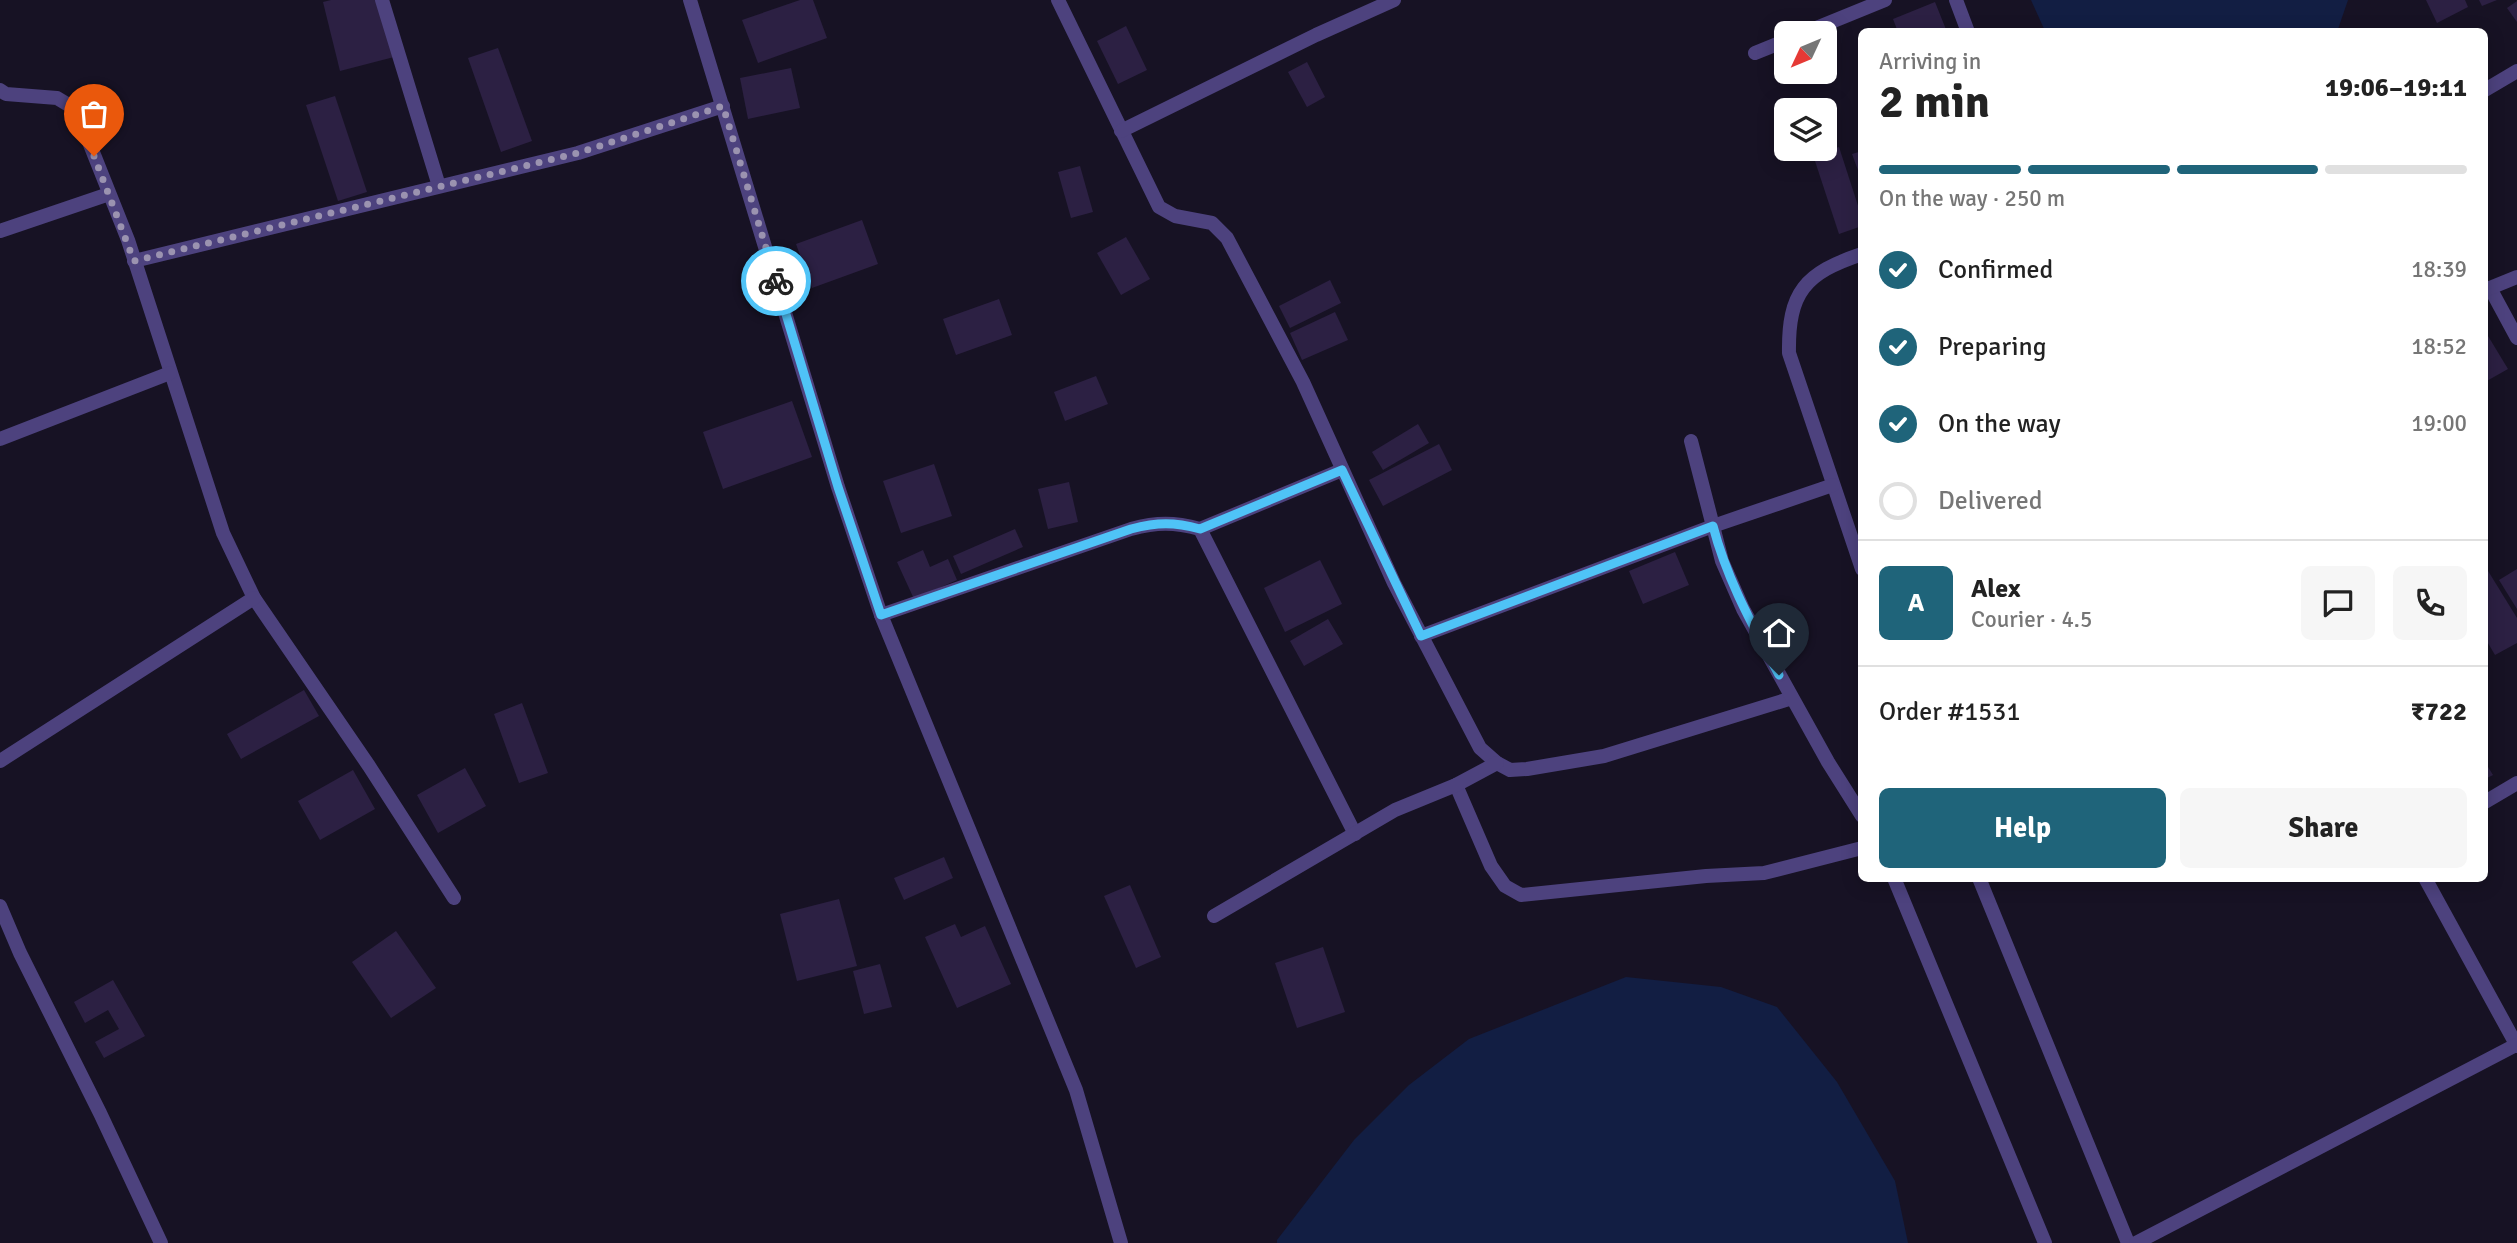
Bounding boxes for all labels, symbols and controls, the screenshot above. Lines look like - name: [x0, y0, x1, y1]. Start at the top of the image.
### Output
- north arrow: [1774, 21, 1838, 84]
- map controls: [1774, 21, 1837, 161]
- text: Arriving in: [1879, 47, 1981, 76]
- text: 19:06–19:11: [2325, 72, 2467, 104]
- text: 2 min: [1879, 74, 1990, 130]
- pin: [64, 84, 124, 156]
- icon: bag: [75, 95, 113, 133]
- button: layers: [1774, 98, 1837, 161]
- text: On the way · 250 m: [1879, 184, 2065, 213]
- courier: [741, 246, 811, 316]
- icon: check: [1879, 251, 1917, 289]
- text: Confirmed: [1938, 254, 2053, 286]
- text: 18:39: [2411, 255, 2467, 284]
- icon: bike: [757, 262, 795, 300]
- icon: check: [1879, 328, 1917, 366]
- text: Preparing: [1938, 331, 2046, 363]
- text: 18:52: [2411, 332, 2467, 361]
- icon: check: [1879, 405, 1917, 443]
- text: On the way: [1938, 408, 2061, 440]
- text: 19:00: [2411, 409, 2467, 438]
- text: Delivered: [1938, 485, 2043, 517]
- button: chat: [2301, 566, 2375, 640]
- button: phone: [2393, 566, 2467, 640]
- text: Alex: [1971, 573, 2021, 605]
- text: A: [1908, 587, 1924, 619]
- pin: [1749, 603, 1809, 675]
- text: Courier · 4.5: [1971, 605, 2092, 634]
- icon: home: [1760, 614, 1798, 652]
- text: Order #1531: [1879, 696, 2020, 728]
- text: ₹722: [2411, 696, 2467, 728]
- button: Help: [1879, 788, 2166, 868]
- button: Share: [2180, 788, 2467, 868]

